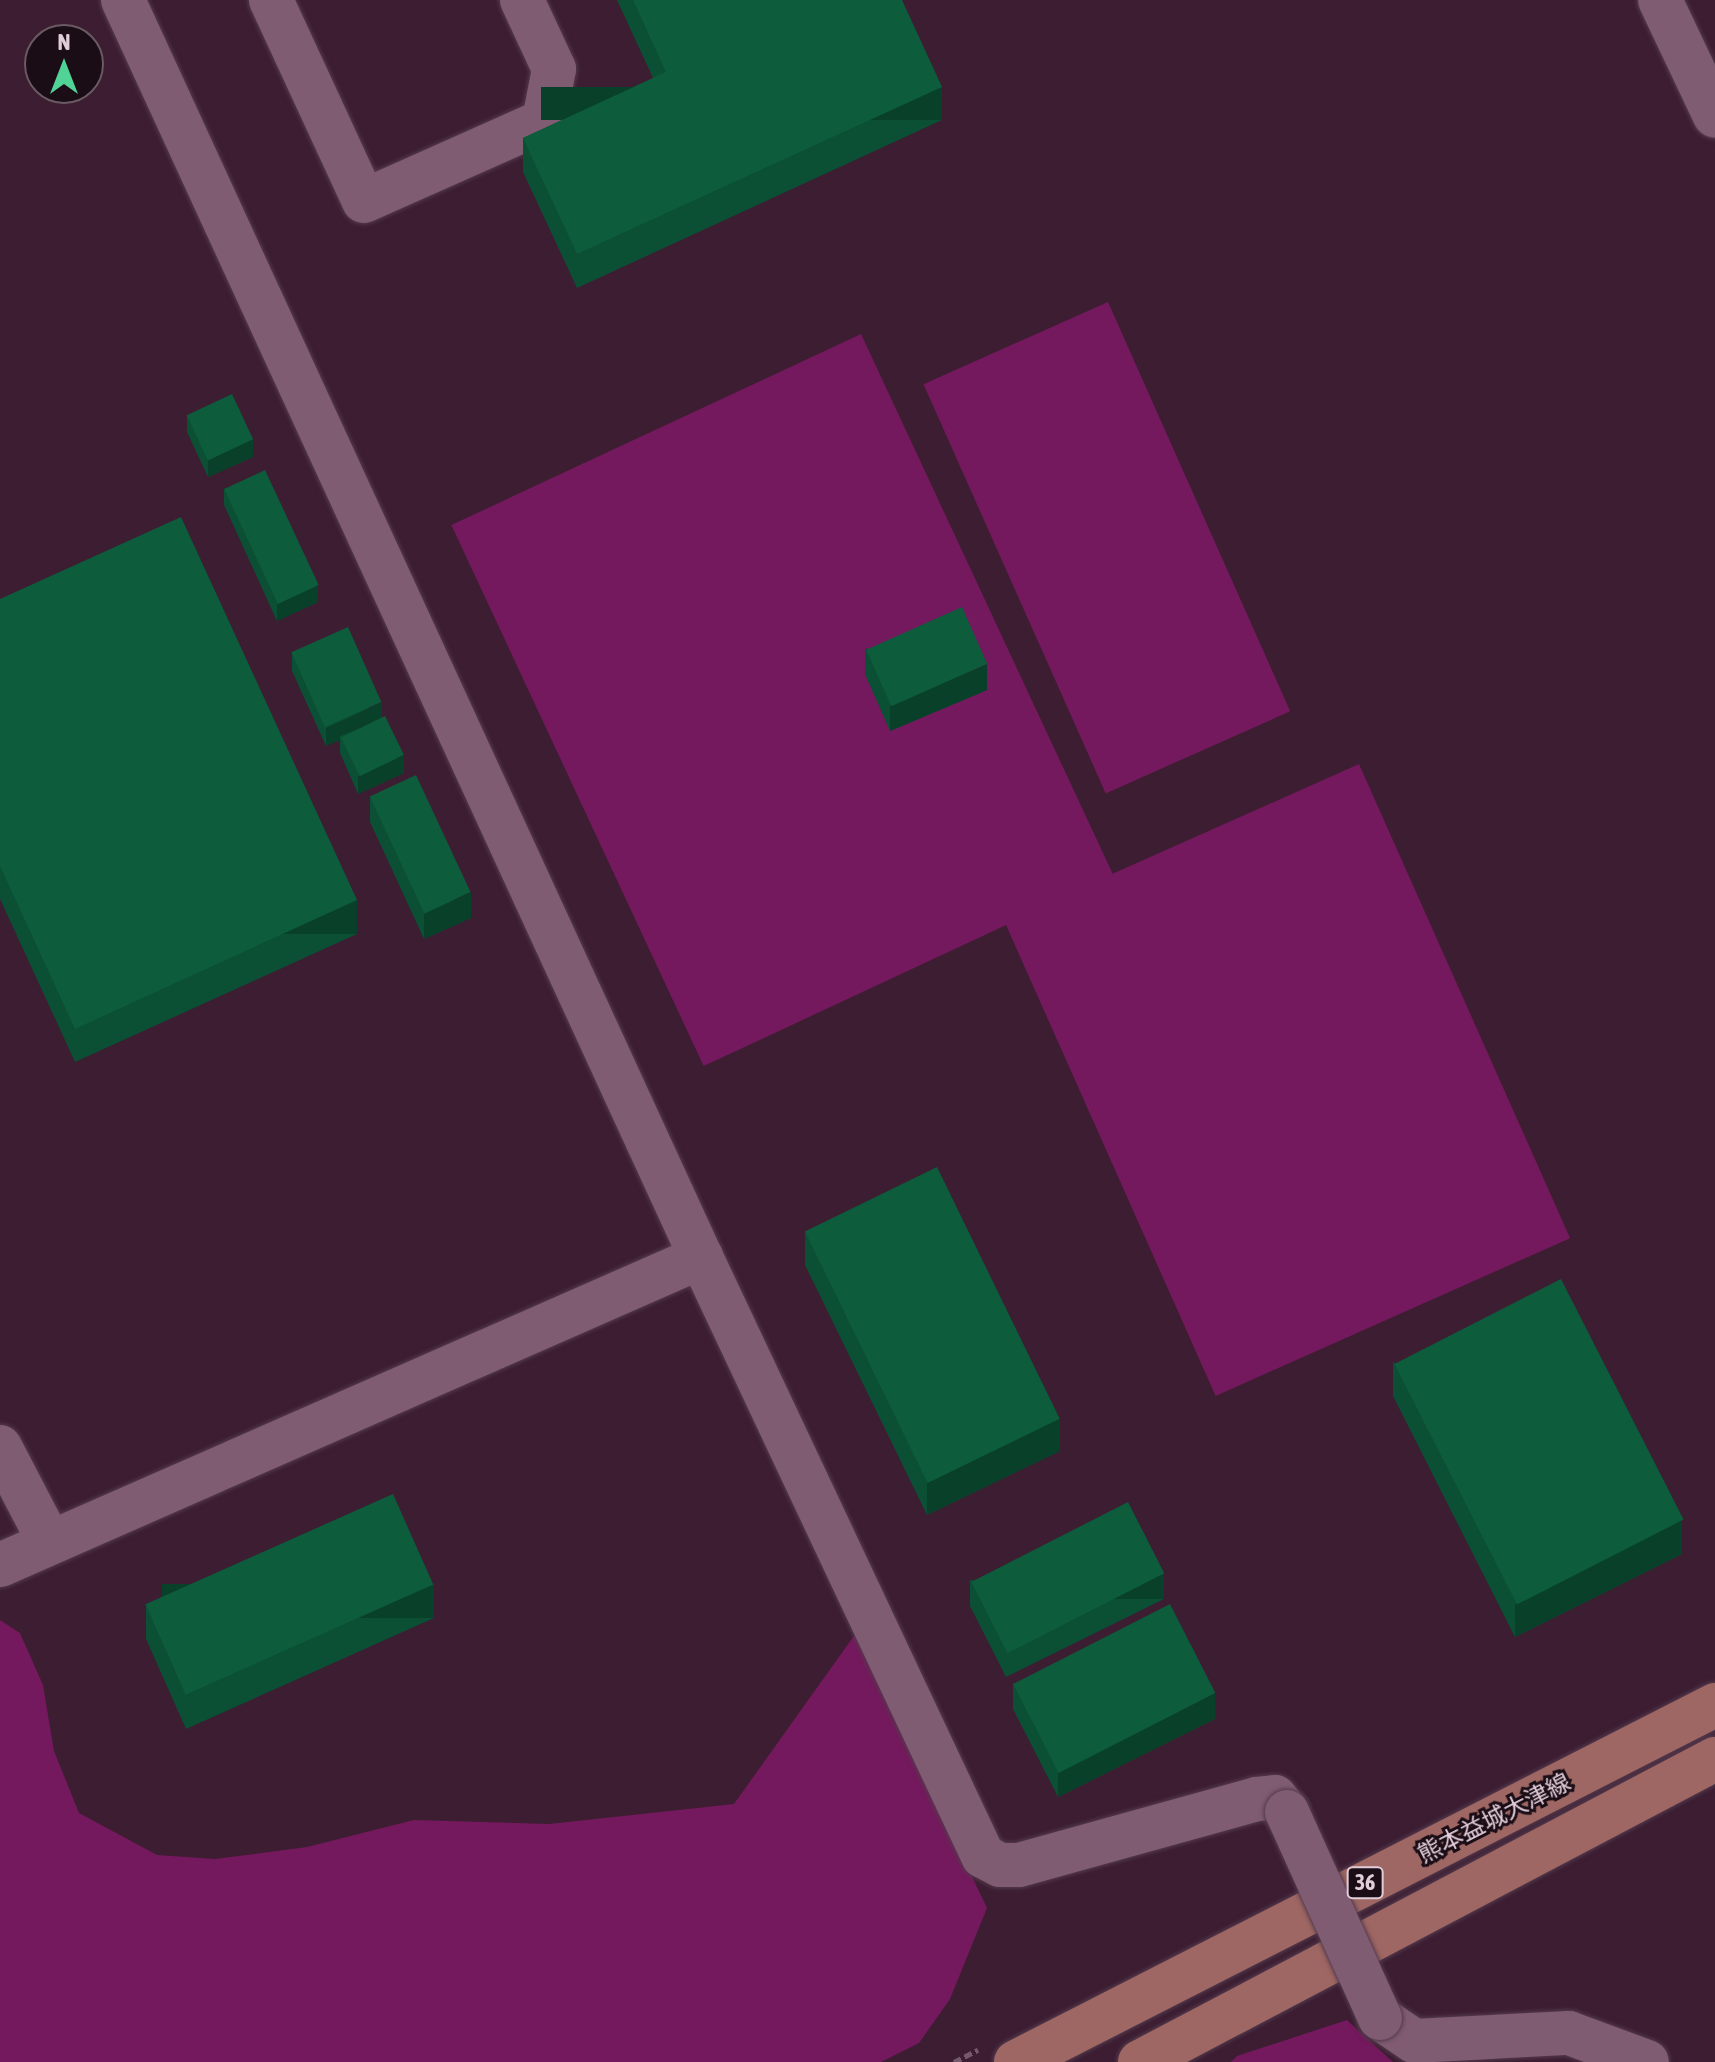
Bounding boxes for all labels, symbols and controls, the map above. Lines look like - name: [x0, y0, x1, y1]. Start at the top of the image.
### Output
- north arrow: [24, 24, 104, 104]
- text: N: [58, 29, 70, 55]
- street label: 熊本益城大津線: [1413, 1767, 1575, 1869]
- road number: 36: [1345, 1865, 1385, 1901]

